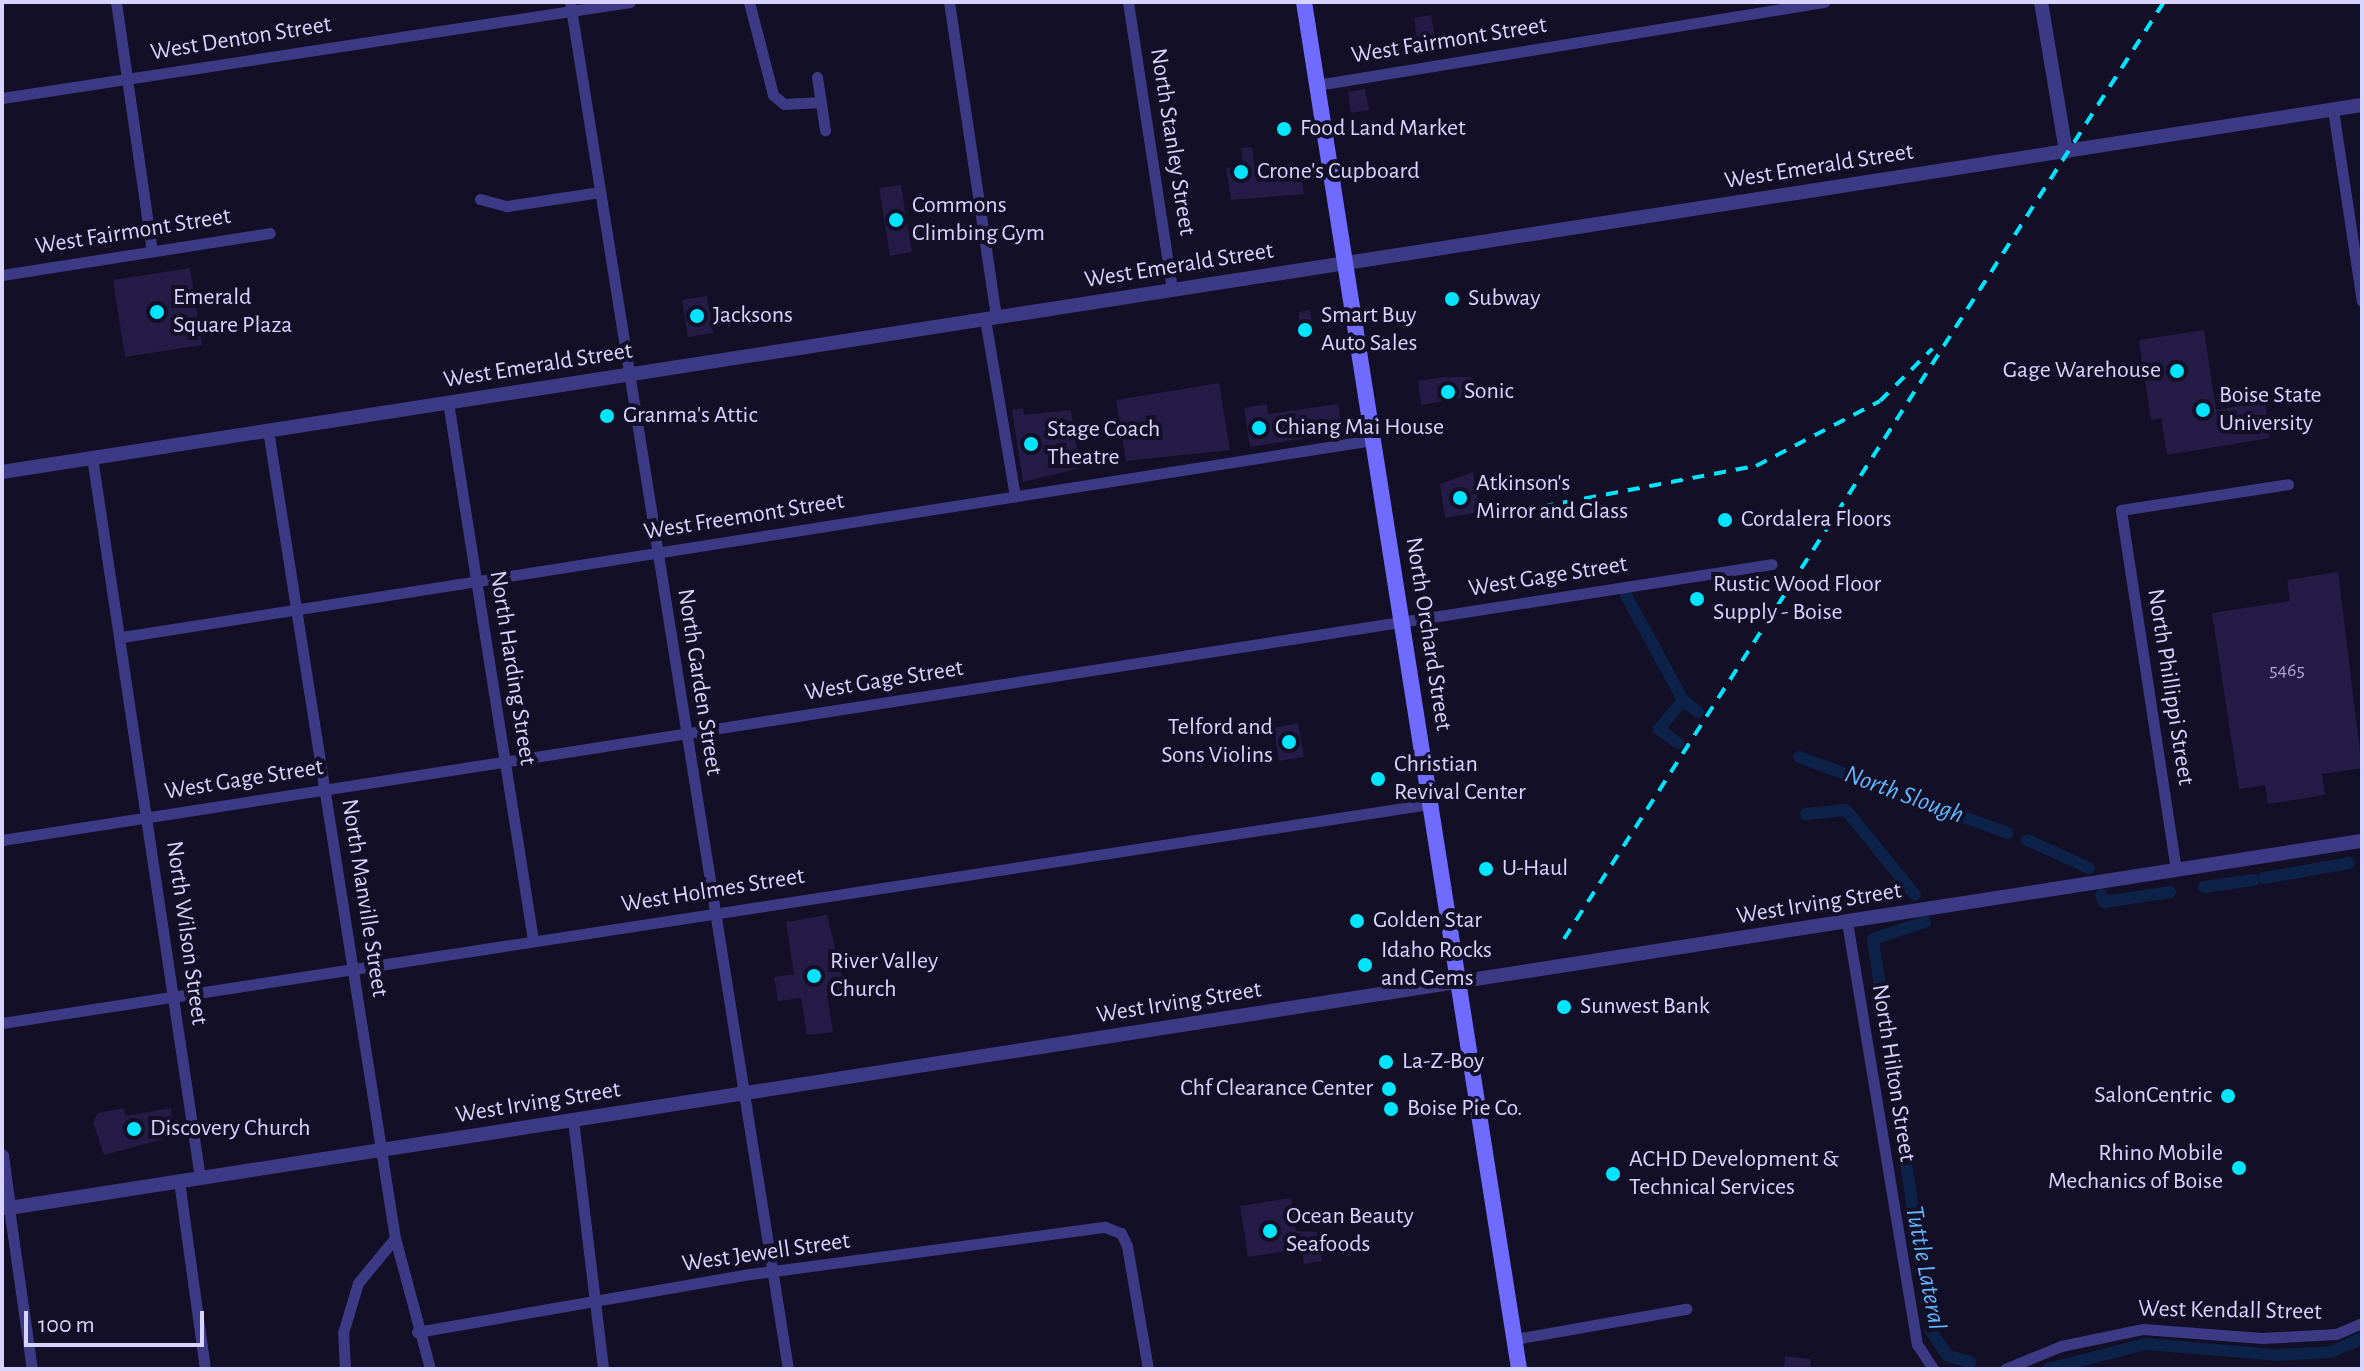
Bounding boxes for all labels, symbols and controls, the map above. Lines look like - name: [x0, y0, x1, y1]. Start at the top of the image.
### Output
- street label: West Denton Street: [149, 10, 333, 68]
- street label: West Fairmont Street: [1349, 11, 1549, 71]
- street label: North Stanley Street: [1143, 46, 1201, 238]
- place label: Food Land Market: [1300, 115, 1466, 143]
- marker: Food Land Market: [1275, 120, 1293, 138]
- street label: West Emerald Street: [1722, 138, 1916, 196]
- place label: Crone's Cupboard: [1257, 158, 1420, 186]
- marker: Crone's Cupboard: [1232, 163, 1250, 181]
- place label: Commons Climbing Gym: [912, 192, 1045, 248]
- street label: West Fairmont Street: [33, 202, 233, 262]
- marker: Commons Climbing Gym: [887, 211, 905, 229]
- street label: West Emerald Street: [1082, 237, 1276, 295]
- place label: Emerald Square Plaza: [173, 284, 292, 340]
- place label: Subway: [1468, 285, 1540, 313]
- marker: Subway: [1443, 290, 1461, 308]
- place label: Jacksons: [713, 302, 793, 330]
- place label: Smart Buy Auto Sales: [1321, 302, 1418, 358]
- marker: Emerald Square Plaza: [148, 303, 166, 321]
- marker: Jacksons: [688, 307, 706, 325]
- marker: Smart Buy Auto Sales: [1296, 321, 1314, 339]
- street label: West Emerald Street: [441, 337, 635, 395]
- place label: Gage Warehouse: [2003, 357, 2161, 385]
- marker: Gage Warehouse: [2168, 362, 2186, 380]
- place label: Sonic: [1464, 378, 1514, 406]
- place label: Boise State University: [2219, 382, 2322, 438]
- marker: Sonic: [1439, 383, 1457, 401]
- marker: Boise State University: [2194, 401, 2212, 419]
- place label: Granma's Attic: [623, 402, 758, 430]
- marker: Granma's Attic: [598, 407, 616, 425]
- place label: Chiang Mai House: [1275, 414, 1444, 442]
- place label: Stage Coach Theatre: [1047, 416, 1160, 472]
- marker: Chiang Mai House: [1250, 419, 1268, 437]
- marker: Stage Coach Theatre: [1022, 435, 1040, 453]
- place label: Atkinson's Mirror and Glass: [1476, 470, 1628, 526]
- street label: West Freemont Street: [642, 487, 846, 547]
- marker: Atkinson's Mirror and Glass: [1451, 489, 1469, 507]
- place label: Cordalera Floors: [1741, 506, 1892, 534]
- marker: Cordalera Floors: [1716, 511, 1734, 529]
- street label: North Orchard Street: [1398, 535, 1458, 733]
- street label: West Gage Street: [1467, 550, 1629, 604]
- street label: North Harding Street: [482, 569, 542, 767]
- place label: Rustic Wood Floor Supply - Boise: [1713, 571, 1881, 627]
- street label: North Garden Street: [670, 587, 728, 777]
- street label: North Phillippi Street: [2140, 587, 2200, 787]
- marker: Rustic Wood Floor Supply - Boise: [1688, 590, 1706, 608]
- street label: West Gage Street: [803, 654, 965, 708]
- house number: 5465: [2269, 658, 2305, 682]
- place label: Telford and Sons Violins: [1161, 714, 1273, 770]
- marker: Telford and Sons Violins: [1280, 733, 1298, 751]
- place label: Christian Revival Center: [1394, 751, 1526, 807]
- street label: West Gage Street: [163, 753, 325, 807]
- water label: North Slough: [1840, 759, 1968, 831]
- marker: Christian Revival Center: [1369, 770, 1387, 788]
- street label: North Manville Street: [334, 797, 394, 999]
- street label: North Wilson Street: [159, 839, 213, 1027]
- place label: U-Haul: [1502, 855, 1568, 883]
- marker: U-Haul: [1477, 860, 1495, 878]
- street label: West Holmes Street: [619, 862, 807, 920]
- street label: West Irving Street: [1734, 877, 1904, 931]
- place label: Golden Star: [1373, 907, 1482, 935]
- marker: Golden Star: [1348, 912, 1366, 930]
- place label: Idaho Rocks and Gems: [1381, 937, 1492, 993]
- place label: River Valley Church: [830, 948, 938, 1004]
- marker: Idaho Rocks and Gems: [1356, 956, 1374, 974]
- marker: River Valley Church: [805, 967, 823, 985]
- street label: West Irving Street: [1094, 976, 1264, 1030]
- street label: North Hilton Street: [1865, 982, 1921, 1164]
- place label: Sunwest Bank: [1580, 993, 1710, 1021]
- marker: Sunwest Bank: [1555, 998, 1573, 1016]
- place label: La-Z-Boy: [1402, 1048, 1484, 1076]
- marker: La-Z-Boy: [1377, 1053, 1395, 1071]
- place label: Chf Clearance Center: [1180, 1075, 1373, 1103]
- street label: West Irving Street: [453, 1076, 623, 1130]
- marker: Chf Clearance Center: [1380, 1080, 1398, 1098]
- place label: SalonCentric: [2094, 1082, 2212, 1110]
- marker: SalonCentric: [2219, 1087, 2237, 1105]
- place label: Boise Pie Co.: [1407, 1095, 1523, 1123]
- marker: Boise Pie Co.: [1382, 1100, 1400, 1118]
- place label: Discovery Church: [150, 1115, 310, 1143]
- marker: Discovery Church: [125, 1120, 143, 1138]
- place label: Rhino Mobile Mechanics of Boise: [2048, 1140, 2223, 1196]
- place label: ACHD Development & Technical Services: [1629, 1146, 1839, 1202]
- marker: Rhino Mobile Mechanics of Boise: [2230, 1159, 2248, 1177]
- marker: ACHD Development & Technical Services: [1604, 1165, 1622, 1183]
- place label: Ocean Beauty Seafoods: [1286, 1203, 1414, 1259]
- water label: Tuttle Lateral: [1898, 1203, 1952, 1333]
- marker: Ocean Beauty Seafoods: [1261, 1222, 1279, 1240]
- street label: West Jewell Street: [680, 1227, 852, 1279]
- scale bar: [28, 1295, 208, 1345]
- street label: West Kendall Street: [2138, 1295, 2322, 1327]
- text: 100 m: [38, 1313, 95, 1337]

